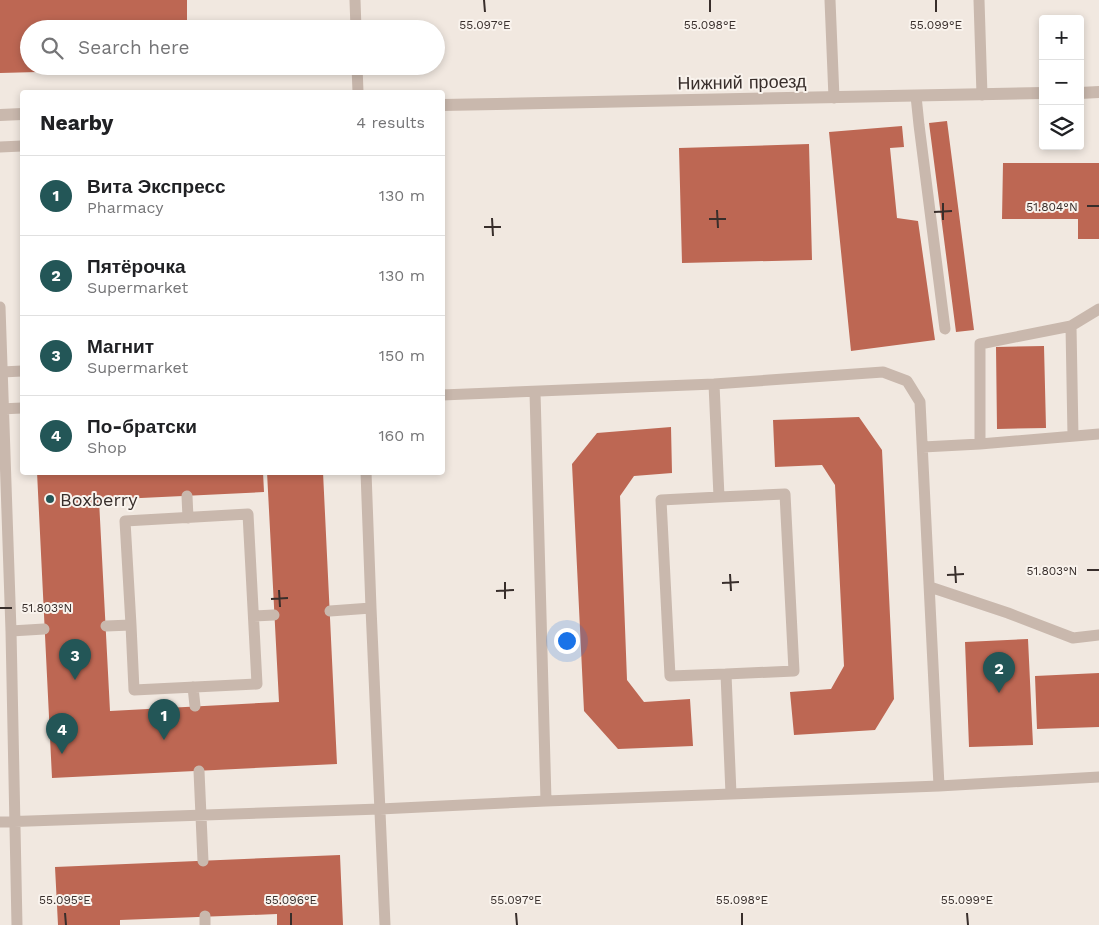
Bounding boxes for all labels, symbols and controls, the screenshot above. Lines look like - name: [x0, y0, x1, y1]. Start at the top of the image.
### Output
- map controls: [1039, 15, 1084, 150]
- button: +: [1039, 15, 1084, 60]
- text: 55.097°E: [459, 18, 511, 32]
- text: 55.098°E: [684, 18, 736, 32]
- text: 55.099°E: [910, 18, 963, 32]
- search box: [20, 20, 445, 75]
- icon: search: [38, 34, 66, 62]
- text: Search here: [78, 36, 189, 59]
- button: −: [1039, 60, 1084, 105]
- street label: Нижний проезд: [677, 70, 807, 94]
- button: layers: [1039, 105, 1084, 150]
- text: Nearby: [40, 110, 113, 135]
- text: 4 results: [356, 113, 425, 132]
- text: Вита Экспресс: [87, 175, 226, 198]
- text: 1: [53, 186, 59, 205]
- text: 130 m: [379, 186, 425, 205]
- text: Pharmacy: [87, 198, 163, 217]
- text: 51.804°N: [1026, 200, 1078, 214]
- text: Пятёрочка: [87, 255, 185, 278]
- text: 2: [51, 266, 61, 285]
- text: 130 m: [379, 266, 425, 285]
- text: Supermarket: [87, 278, 188, 297]
- text: Магнит: [87, 335, 154, 358]
- text: 3: [51, 346, 61, 365]
- text: 150 m: [379, 346, 425, 365]
- text: Supermarket: [87, 358, 188, 377]
- text: По-братски: [87, 415, 197, 438]
- text: 4: [51, 426, 61, 445]
- text: 160 m: [378, 426, 425, 445]
- text: Shop: [87, 438, 127, 457]
- place label: Boxberry: [60, 489, 138, 510]
- marker: Boxberry: [44, 493, 56, 505]
- text: 51.803°N: [1027, 564, 1077, 578]
- text: 51.803°N: [22, 601, 72, 615]
- your location: [554, 628, 580, 654]
- pin: 3: [59, 639, 91, 680]
- pin: 2: [983, 652, 1015, 693]
- pin: 1: [148, 699, 180, 740]
- pin: 4: [46, 713, 78, 754]
- text: 55.095°E: [39, 893, 91, 907]
- text: 55.096°E: [265, 893, 317, 907]
- text: 55.097°E: [490, 893, 542, 907]
- text: 55.098°E: [716, 893, 768, 907]
- text: 55.099°E: [941, 893, 994, 907]

